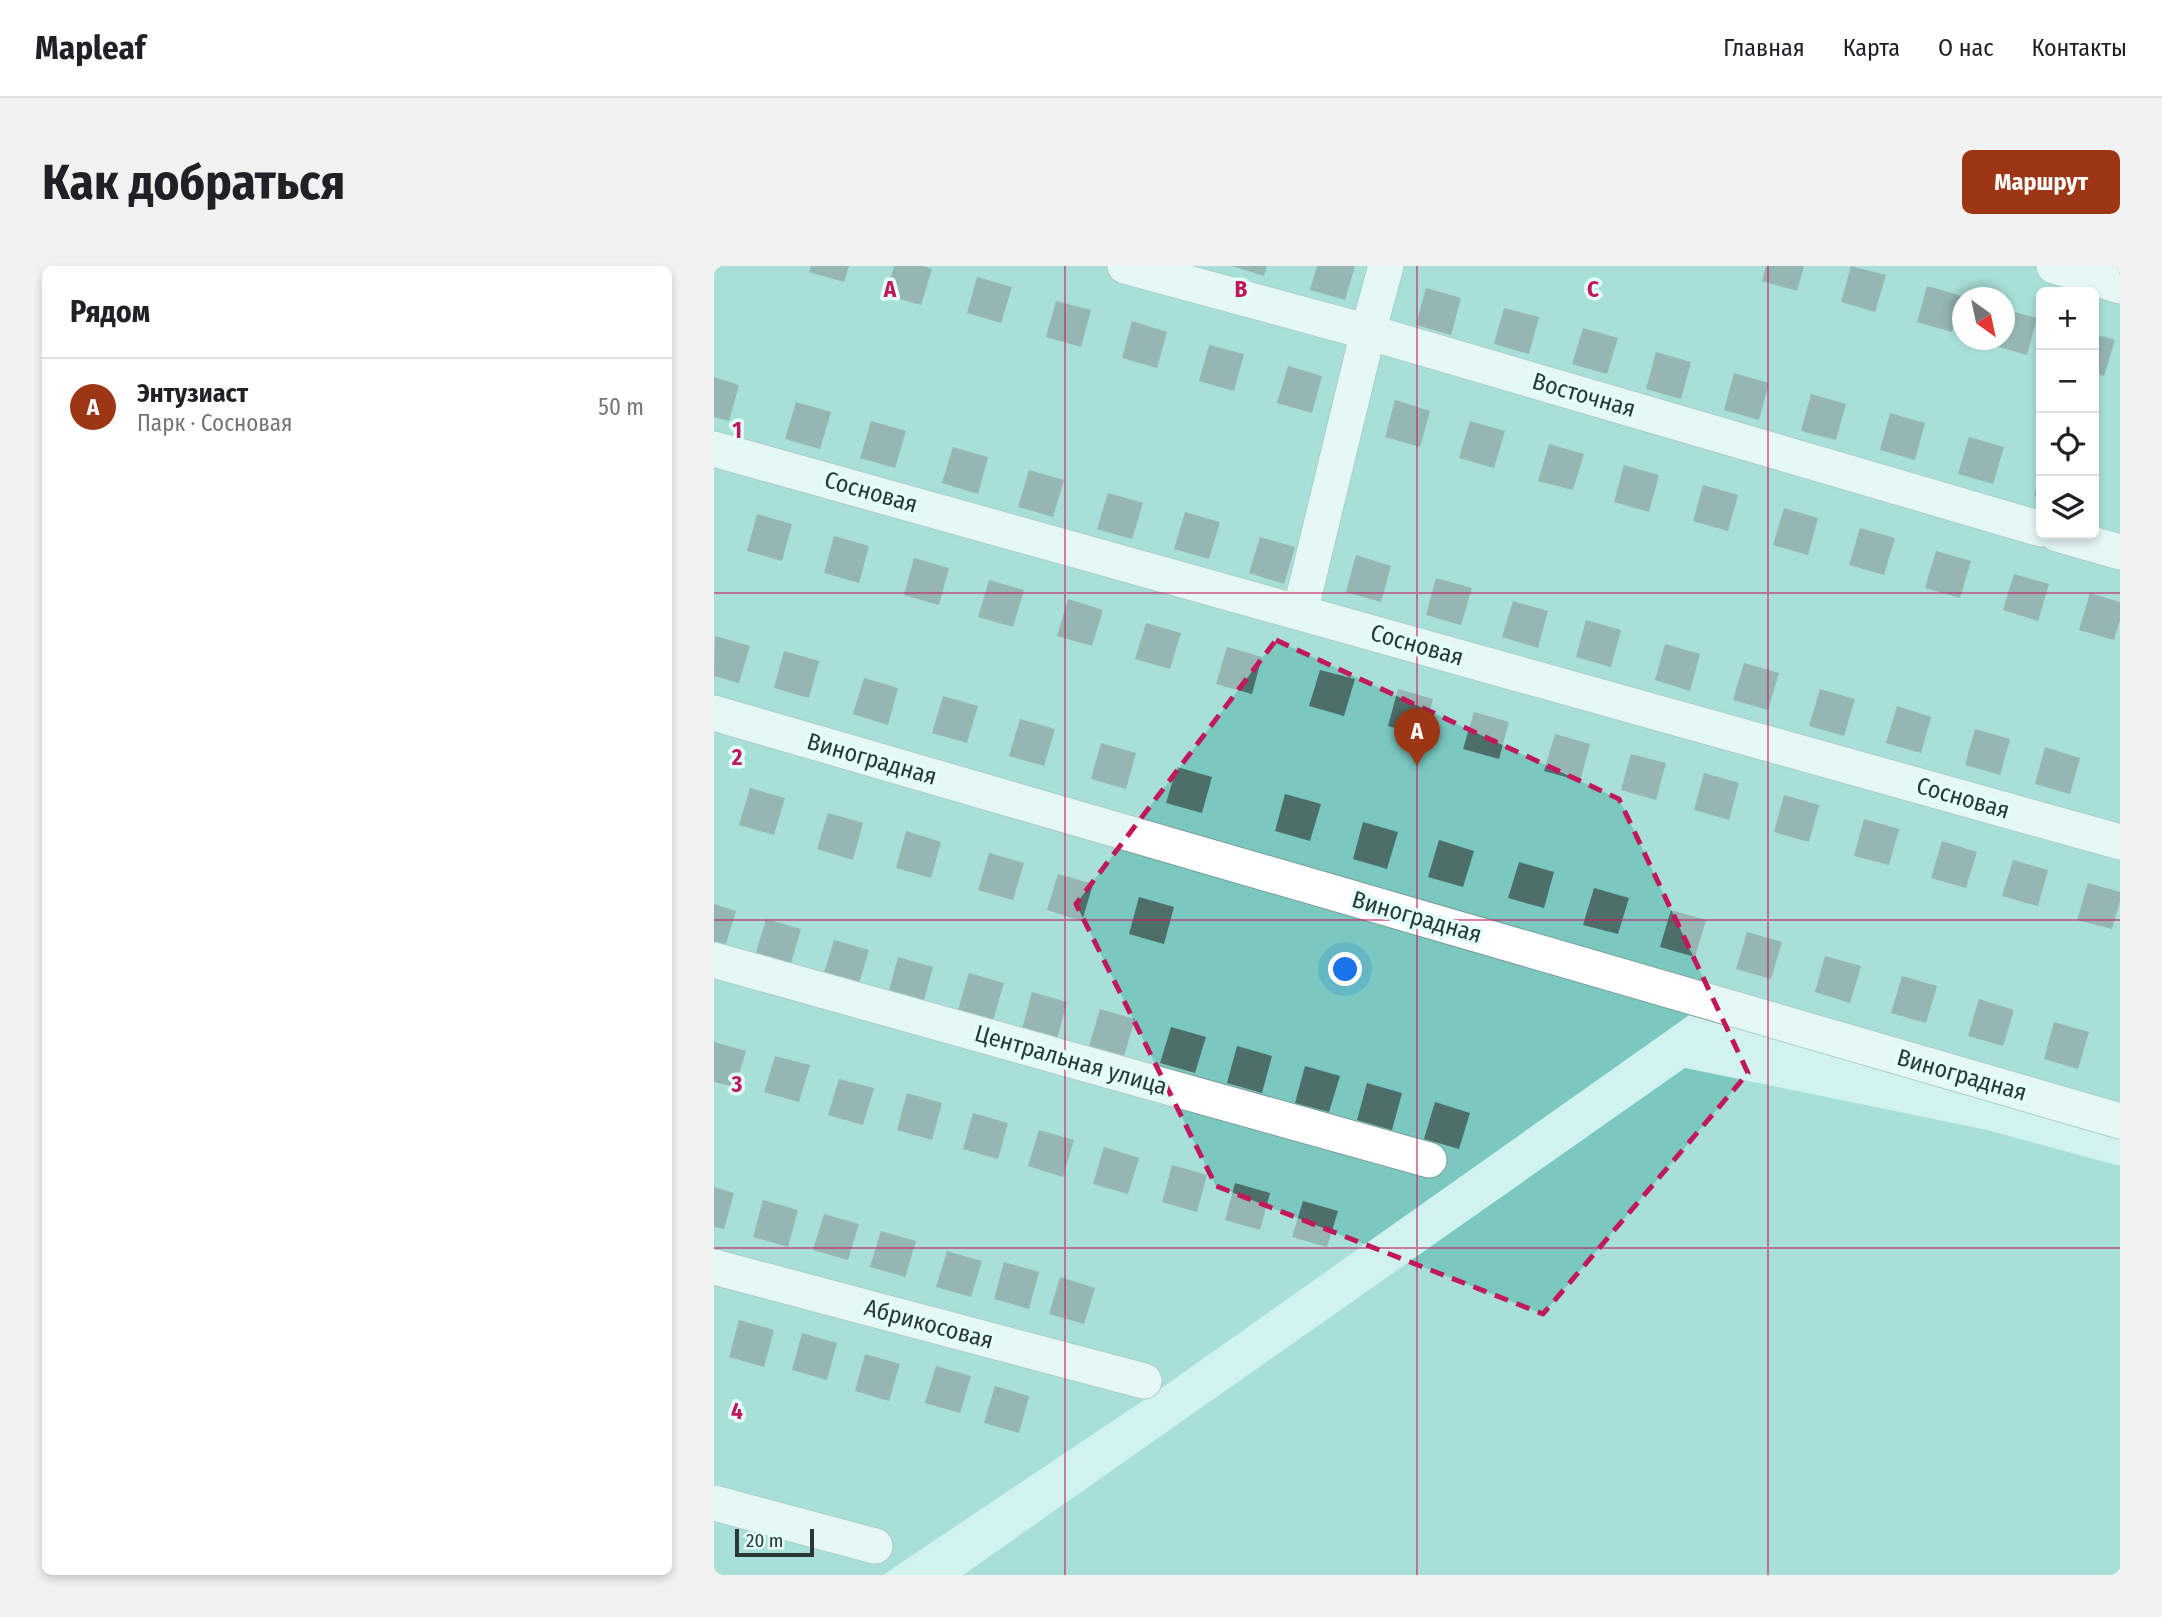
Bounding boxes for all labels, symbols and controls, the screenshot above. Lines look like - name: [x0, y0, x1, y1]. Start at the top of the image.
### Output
- text: Mapleaf: [35, 28, 146, 68]
- text: Главная: [1723, 34, 1805, 62]
- text: Карта: [1843, 34, 1900, 62]
- text: О нас: [1938, 34, 1993, 62]
- text: Контакты: [2031, 34, 2127, 62]
- button: Маршрут: [1962, 150, 2120, 214]
- text: Как добраться: [42, 153, 345, 212]
- text: A: [883, 275, 897, 303]
- text: B: [1235, 275, 1248, 303]
- text: C: [1587, 275, 1599, 303]
- north arrow: [1952, 287, 2015, 350]
- map controls: [2036, 287, 2099, 539]
- button: +: [2036, 287, 2099, 350]
- text: Рядом: [70, 294, 150, 330]
- button: −: [2036, 350, 2099, 413]
- street label: Восточная: [1529, 367, 1639, 423]
- text: Энтузиаст: [137, 378, 248, 409]
- text: A: [87, 393, 99, 421]
- text: 50 m: [598, 393, 644, 421]
- text: Парк · Сосновая: [137, 409, 292, 437]
- button: locate: [2036, 413, 2099, 476]
- text: 1: [732, 416, 742, 444]
- street label: Сосновая: [821, 465, 921, 519]
- button: layers: [2036, 476, 2099, 539]
- street label: Сосновая: [1367, 618, 1467, 672]
- pin: A: [1394, 708, 1440, 766]
- street label: Виноградная: [804, 727, 940, 791]
- text: 2: [731, 743, 743, 771]
- street label: Сосновая: [1913, 771, 2013, 825]
- street label: Виноградная: [1349, 885, 1485, 949]
- your location: [1328, 952, 1362, 986]
- street label: Центральная улица: [972, 1019, 1170, 1101]
- street label: Виноградная: [1894, 1043, 2030, 1107]
- text: 3: [731, 1070, 743, 1098]
- street label: Абрикосовая: [861, 1293, 997, 1355]
- text: 4: [731, 1397, 743, 1425]
- scale bar: [735, 1526, 814, 1558]
- text: 20 m: [746, 1529, 783, 1552]

